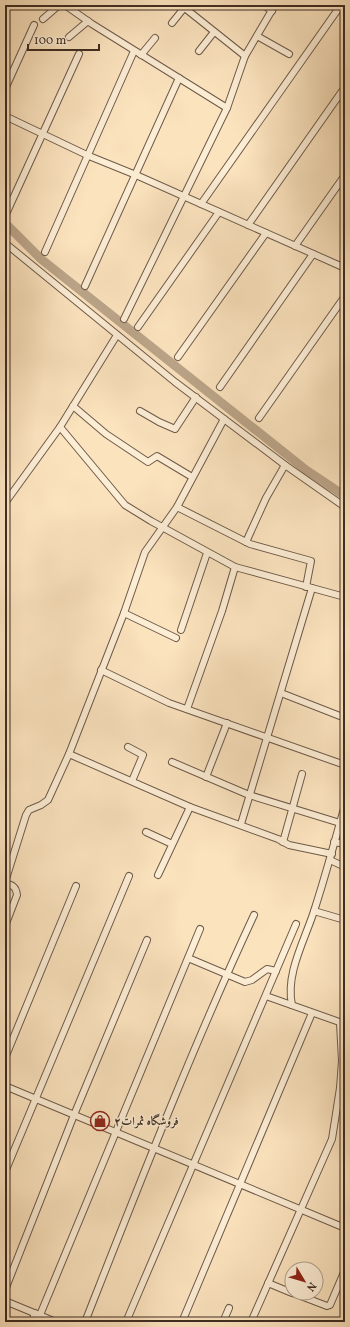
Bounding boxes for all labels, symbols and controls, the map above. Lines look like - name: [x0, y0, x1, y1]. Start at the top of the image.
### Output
- scale bar: [28, 26, 99, 52]
- text: 100 m: [34, 33, 67, 49]
- shop icon: فروشگاه ثمرات٢: [89, 1110, 111, 1132]
- place label: فروشگاه ثمرات٢: [114, 1113, 179, 1130]
- north arrow: [284, 1261, 324, 1301]
- text: N: [302, 1278, 319, 1294]

